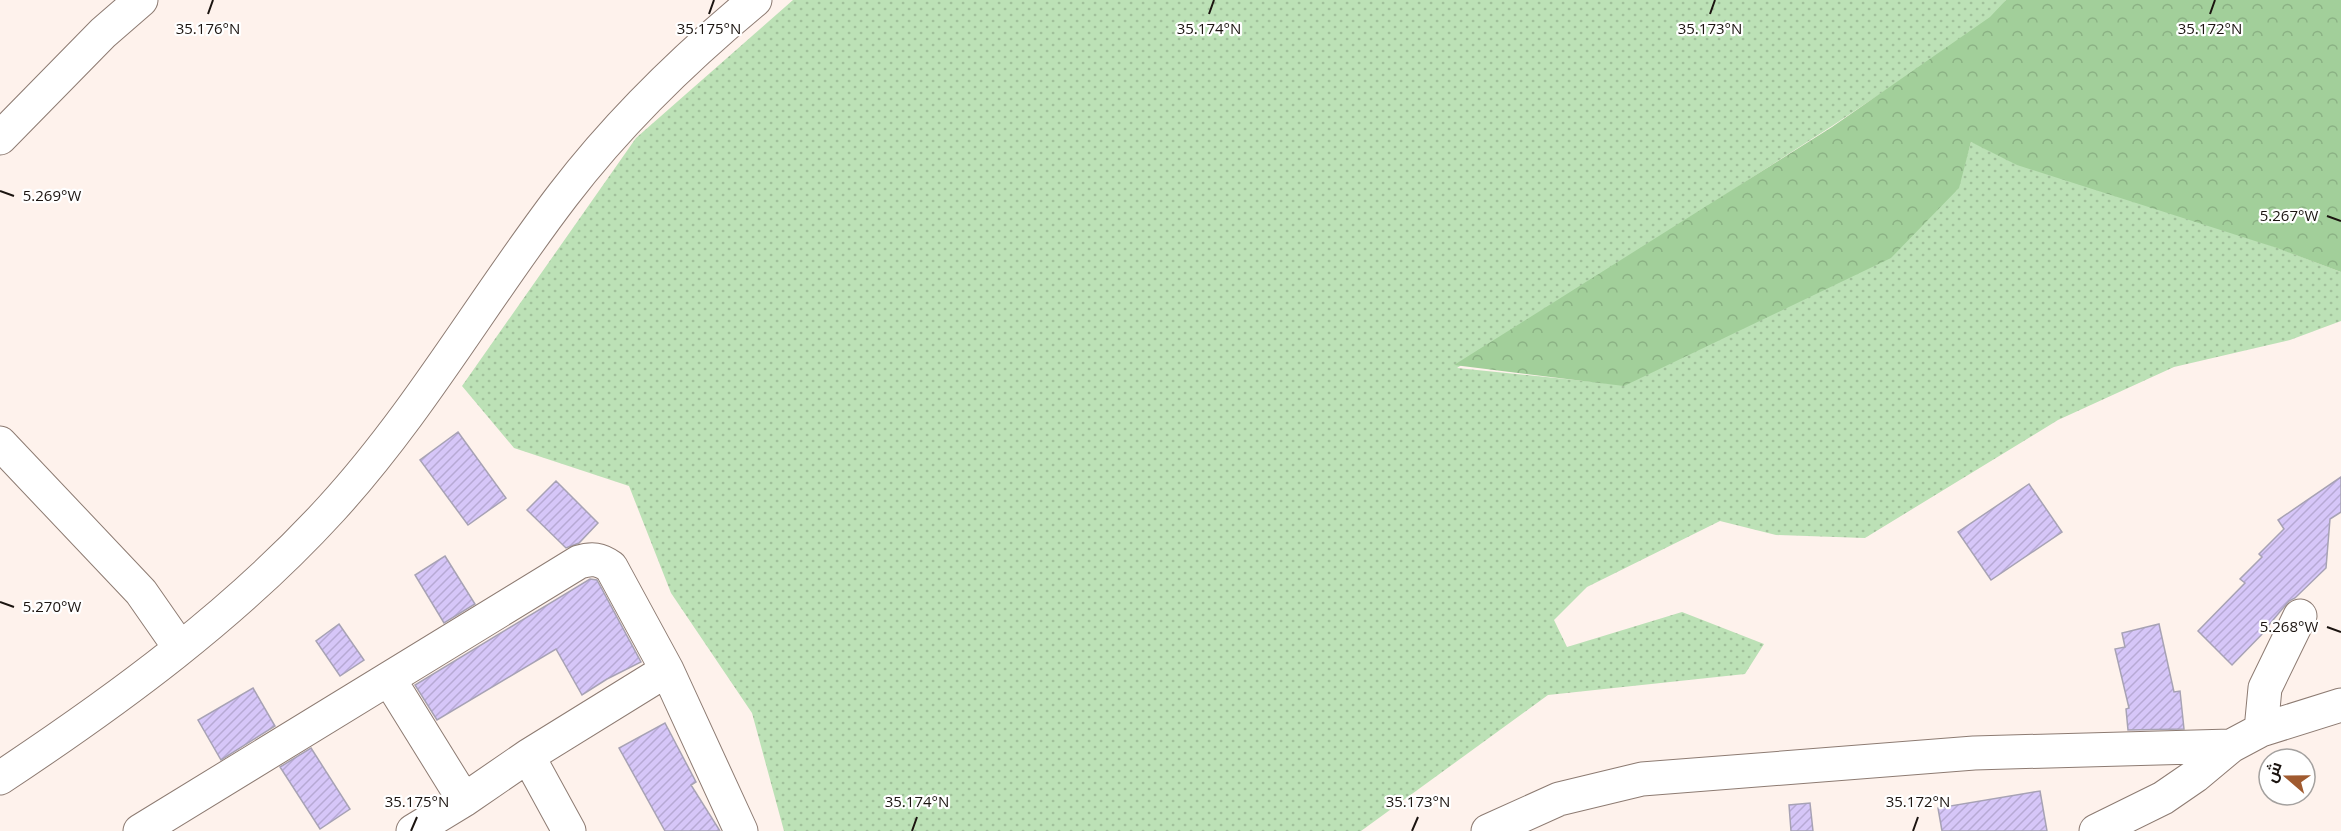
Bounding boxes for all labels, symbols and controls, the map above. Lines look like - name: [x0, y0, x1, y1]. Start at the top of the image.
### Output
- text: 35.176°N: [176, 18, 240, 38]
- text: 35.175°N: [677, 18, 741, 38]
- text: 35.174°N: [1177, 18, 1241, 38]
- text: 35.173°N: [1678, 18, 1742, 38]
- text: 35.172°N: [2178, 18, 2242, 38]
- text: 5.269°W: [23, 185, 81, 205]
- text: 5.267°W: [2260, 205, 2318, 225]
- text: 5.270°W: [23, 596, 81, 616]
- text: 5.268°W: [2260, 616, 2318, 636]
- north arrow: [2257, 747, 2317, 807]
- text: ش: [2259, 758, 2287, 785]
- text: 35.175°N: [385, 791, 449, 811]
- text: 35.174°N: [885, 791, 949, 811]
- text: 35.173°N: [1386, 791, 1450, 811]
- text: 35.172°N: [1886, 791, 1950, 811]

